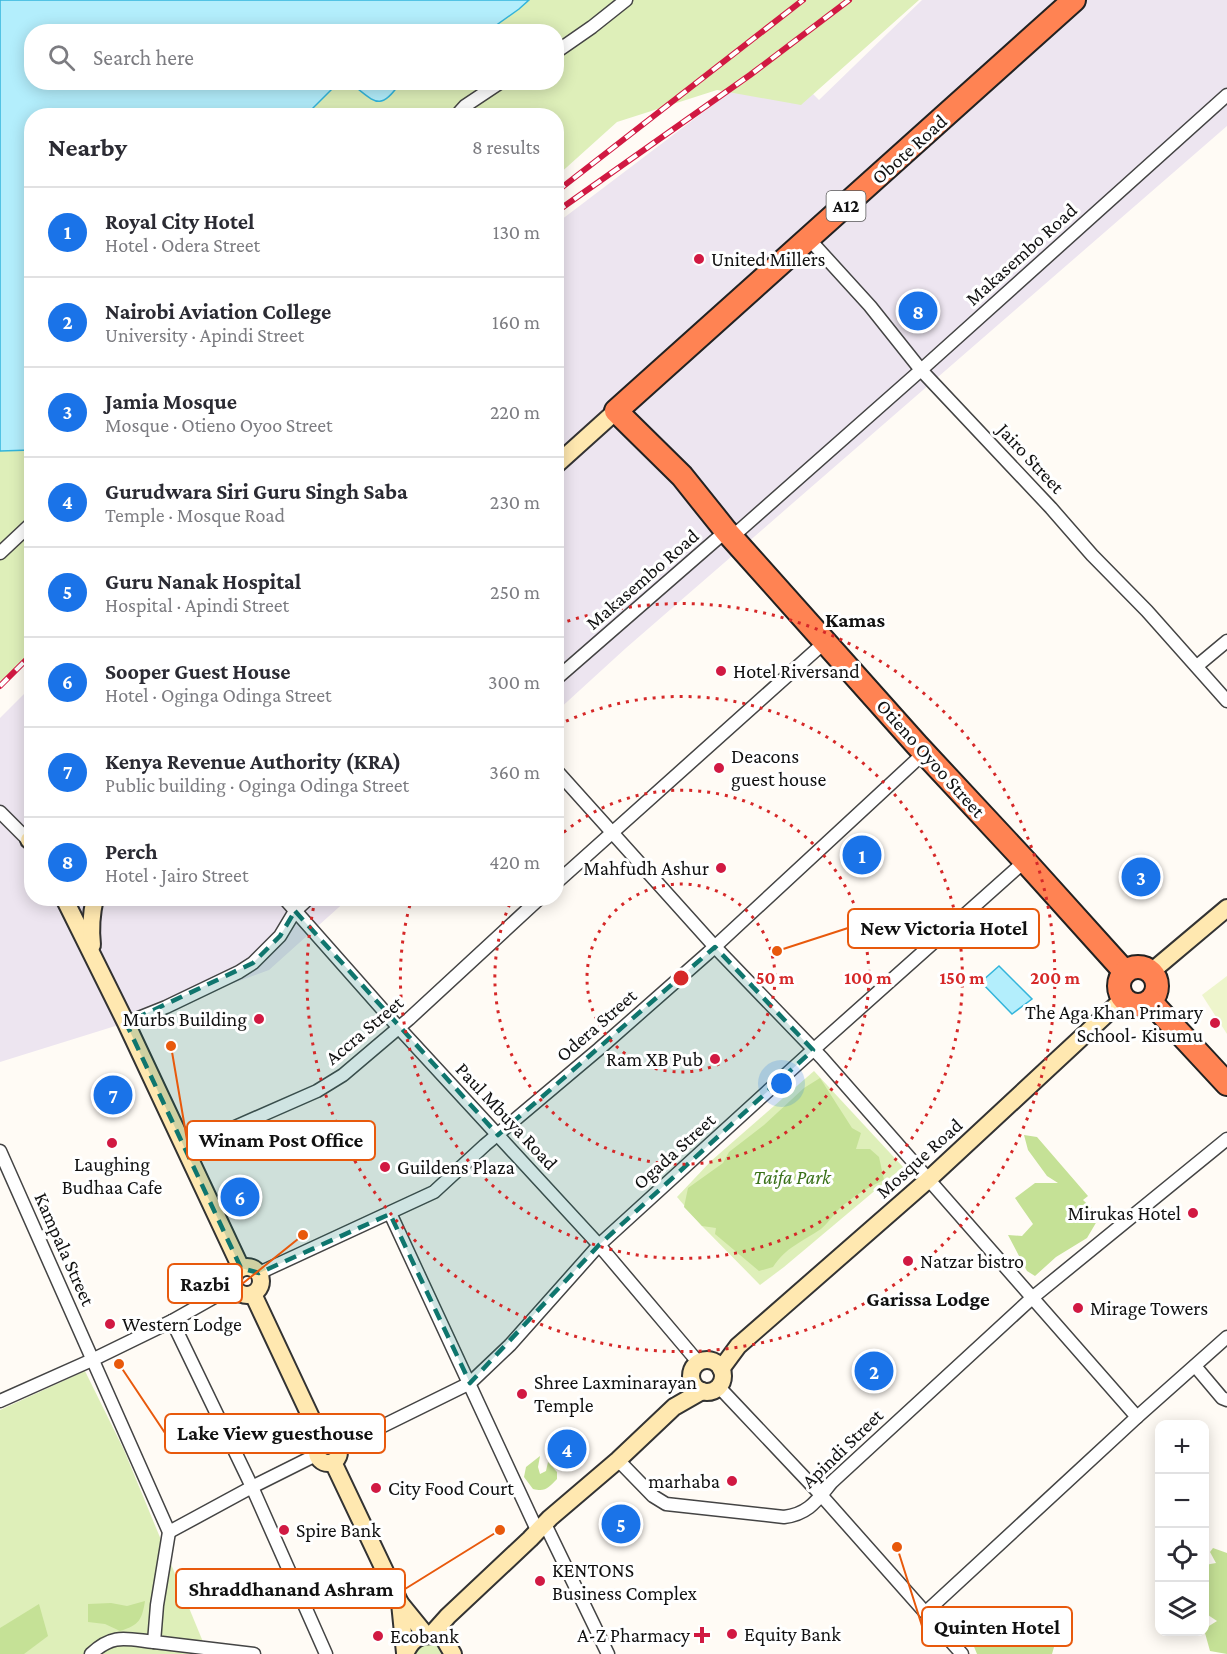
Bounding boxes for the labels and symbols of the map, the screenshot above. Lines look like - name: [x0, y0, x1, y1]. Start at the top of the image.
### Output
- street label: Obote Road: [867, 109, 951, 188]
- road number: A12: [826, 191, 866, 221]
- street label: Makasembo Road: [961, 198, 1081, 310]
- place label: United Millers: [711, 248, 826, 270]
- marker: United Millers: [692, 252, 706, 266]
- pin: 8: [898, 288, 938, 334]
- street label: Jairo Street: [991, 417, 1069, 498]
- street label: Makasembo Road: [581, 524, 703, 634]
- district label: Kamas: [825, 608, 885, 632]
- place label: Hotel Riversand: [733, 660, 860, 682]
- marker: Hotel Riversand: [714, 664, 728, 678]
- street label: Otieno Oyoo Street: [871, 694, 990, 823]
- place label: Deacons guest house: [731, 745, 826, 791]
- marker: Deacons guest house: [712, 761, 726, 775]
- pin: 1: [842, 832, 882, 878]
- pin: 3: [1122, 854, 1160, 900]
- place label: Mahfudh Ashur: [583, 857, 709, 879]
- marker: Mahfudh Ashur: [714, 861, 728, 875]
- callout: New Victoria Hotel: [848, 909, 1039, 948]
- text: New Victoria Hotel: [860, 916, 1028, 940]
- centre of rings: [671, 968, 691, 988]
- text: 50 m: [756, 968, 795, 988]
- text: 100 m: [844, 968, 892, 988]
- text: 150 m: [939, 968, 985, 988]
- text: 200 m: [1030, 968, 1081, 988]
- street label: Odera Street: [551, 984, 641, 1066]
- street label: Accra Street: [321, 991, 408, 1069]
- place label: The Aga Khan Primary School- Kisumu: [1025, 1001, 1204, 1046]
- place label: Murbs Building: [123, 1008, 247, 1031]
- marker: Murbs Building: [252, 1012, 266, 1026]
- marker: The Aga Khan Primary School- Kisumu: [1208, 1016, 1222, 1030]
- place label: Ram XB Pub: [606, 1048, 703, 1070]
- marker: Ram XB Pub: [708, 1052, 722, 1066]
- street label: Paul Mbuya Road: [451, 1058, 563, 1175]
- your location: [767, 1069, 796, 1098]
- pin: 7: [94, 1072, 132, 1118]
- street label: Ogada Street: [629, 1108, 720, 1194]
- street label: Mosque Road: [871, 1113, 968, 1203]
- callout: Winam Post Office: [187, 1121, 375, 1160]
- text: Winam Post Office: [198, 1128, 364, 1152]
- marker: Laughing Budhaa Cafe: [105, 1136, 119, 1150]
- place label: Laughing Budhaa Cafe: [62, 1153, 163, 1198]
- place label: Guildens Plaza: [397, 1156, 515, 1178]
- marker: Guildens Plaza: [378, 1160, 392, 1174]
- park label: Taifa Park: [753, 1166, 832, 1189]
- pin: 6: [220, 1174, 260, 1220]
- street label: Kampala Street: [29, 1189, 100, 1310]
- place label: Mirukas Hotel: [1068, 1202, 1181, 1224]
- marker: Mirukas Hotel: [1186, 1206, 1200, 1220]
- place label: Natzar bistro: [920, 1250, 1024, 1272]
- marker: Natzar bistro: [901, 1254, 915, 1268]
- callout: Razbi: [168, 1264, 242, 1303]
- text: Razbi: [180, 1272, 230, 1296]
- district label: Garissa Lodge: [866, 1287, 990, 1311]
- place label: Mirage Towers: [1090, 1297, 1208, 1320]
- marker: Mirage Towers: [1071, 1301, 1085, 1315]
- place label: Western Lodge: [122, 1313, 242, 1336]
- marker: Western Lodge: [103, 1317, 117, 1331]
- pin: 2: [854, 1348, 894, 1394]
- place label: Shree Laxminarayan Temple: [534, 1371, 697, 1417]
- marker: Shree Laxminarayan Temple: [515, 1387, 529, 1401]
- street label: Apindi Street: [797, 1404, 888, 1493]
- callout: Lake View guesthouse: [165, 1414, 385, 1453]
- text: Lake View guesthouse: [177, 1421, 374, 1445]
- pin: 4: [548, 1426, 586, 1472]
- place label: marhaba: [648, 1470, 720, 1492]
- marker: marhaba: [725, 1474, 739, 1488]
- place label: City Food Court: [388, 1477, 514, 1500]
- marker: City Food Court: [369, 1481, 383, 1495]
- pin: 5: [602, 1502, 640, 1546]
- place label: Spire Bank: [296, 1519, 381, 1542]
- marker: Spire Bank: [277, 1523, 291, 1537]
- place label: KENTONS Business Complex: [552, 1559, 698, 1605]
- callout: Shraddhanand Ashram: [176, 1569, 405, 1608]
- marker: KENTONS Business Complex: [533, 1574, 547, 1588]
- text: Shraddhanand Ashram: [188, 1577, 394, 1601]
- callout: Quinten Hotel: [922, 1607, 1072, 1646]
- text: Quinten Hotel: [934, 1615, 1060, 1639]
- place label: Equity Bank: [744, 1623, 841, 1646]
- place label: A-Z Pharmacy: [577, 1624, 691, 1647]
- place label: Ecobank: [390, 1625, 459, 1647]
- marker: Equity Bank: [725, 1627, 739, 1641]
- marker: A-Z Pharmacy: [695, 1628, 709, 1642]
- marker: Ecobank: [371, 1629, 385, 1643]

